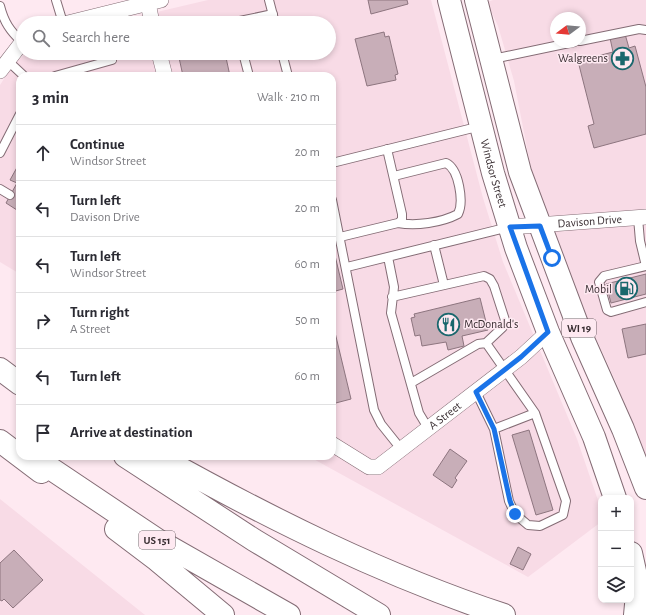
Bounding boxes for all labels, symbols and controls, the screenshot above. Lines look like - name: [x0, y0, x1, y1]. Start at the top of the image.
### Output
- north arrow: [550, 12, 586, 48]
- search box: [16, 16, 336, 60]
- icon: search: [30, 27, 52, 49]
- text: Search here: [62, 30, 130, 45]
- pharmacy icon: Walgreens: [610, 45, 636, 71]
- place label: Walgreens: [558, 52, 608, 64]
- text: 3 min: [32, 89, 69, 106]
- text: Walk · 210 m: [257, 91, 320, 104]
- text: Continue: [70, 137, 125, 152]
- street label: Windsor Street: [479, 138, 509, 209]
- icon: ahead: [32, 142, 54, 164]
- text: 20 m: [295, 146, 320, 159]
- text: Windsor Street: [70, 155, 146, 168]
- text: Turn left: [70, 193, 121, 208]
- icon: left: [32, 198, 54, 220]
- text: 20 m: [295, 202, 320, 215]
- text: Davison Drive: [70, 211, 140, 224]
- street label: Davison Drive: [557, 213, 622, 229]
- text: Turn left: [70, 249, 121, 264]
- route start: [543, 249, 561, 267]
- icon: left: [32, 254, 54, 276]
- text: 60 m: [294, 258, 320, 271]
- text: Windsor Street: [70, 267, 146, 280]
- fuel station icon: Mobil: [614, 276, 640, 302]
- place label: Mobil: [585, 283, 612, 295]
- text: Turn right: [70, 305, 129, 320]
- icon: right: [32, 310, 54, 332]
- restaurant icon: McDonald's: [436, 311, 462, 337]
- text: 50 m: [295, 314, 320, 327]
- place label: McDonald's: [464, 318, 518, 330]
- road number: WI 19: [562, 319, 596, 337]
- text: A Street: [70, 323, 110, 336]
- icon: left: [32, 366, 54, 388]
- text: Turn left: [70, 369, 121, 384]
- text: 60 m: [294, 370, 320, 383]
- street label: A Street: [427, 399, 463, 432]
- icon: arrive: [32, 422, 54, 444]
- text: Arrive at destination: [70, 425, 193, 440]
- map controls: [598, 495, 634, 603]
- button: +: [598, 495, 634, 531]
- route end: [506, 505, 524, 523]
- road number: US 151: [139, 531, 175, 549]
- button: −: [598, 531, 634, 567]
- button: layers: [598, 567, 634, 603]

